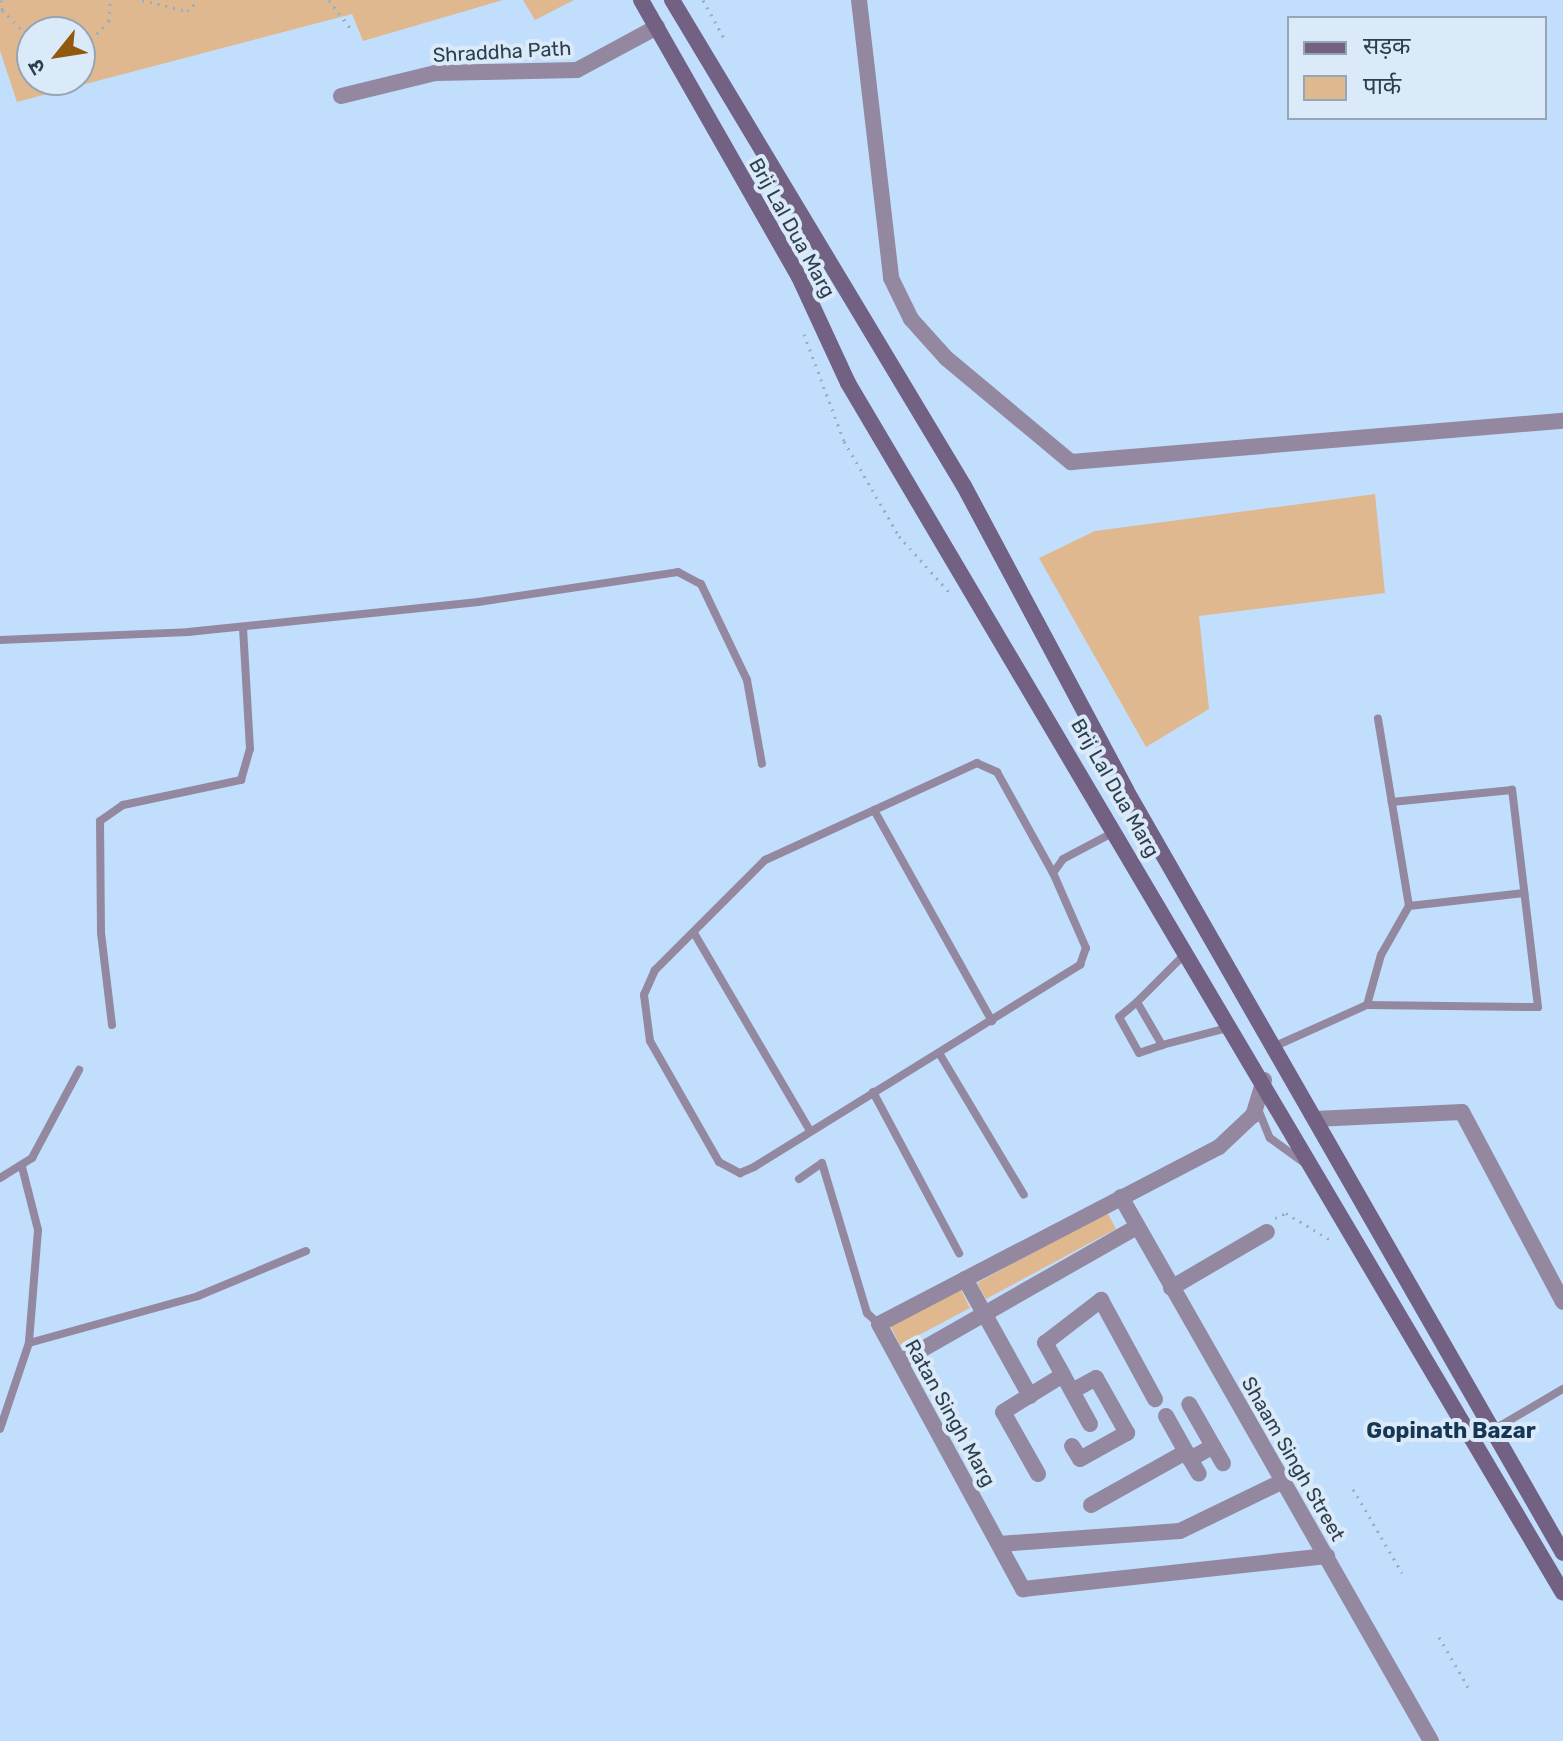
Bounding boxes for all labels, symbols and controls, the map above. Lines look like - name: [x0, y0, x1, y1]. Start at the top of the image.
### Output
- north arrow: [16, 16, 96, 96]
- legend: [1287, 16, 1547, 120]
- text: सड़क: [1363, 32, 1411, 60]
- street label: Shraddha Path: [432, 36, 572, 68]
- text: उ: [22, 55, 51, 80]
- text: पार्क: [1363, 72, 1401, 100]
- street label: Brij Lal Dua Marg: [744, 154, 840, 302]
- street label: Brij Lal Dua Marg: [1066, 715, 1164, 861]
- street label: Ratan Singh Marg: [900, 1335, 1000, 1491]
- street label: Shaam Singh Street: [1236, 1373, 1350, 1545]
- district label: Gopinath Bazar: [1366, 1418, 1536, 1444]

